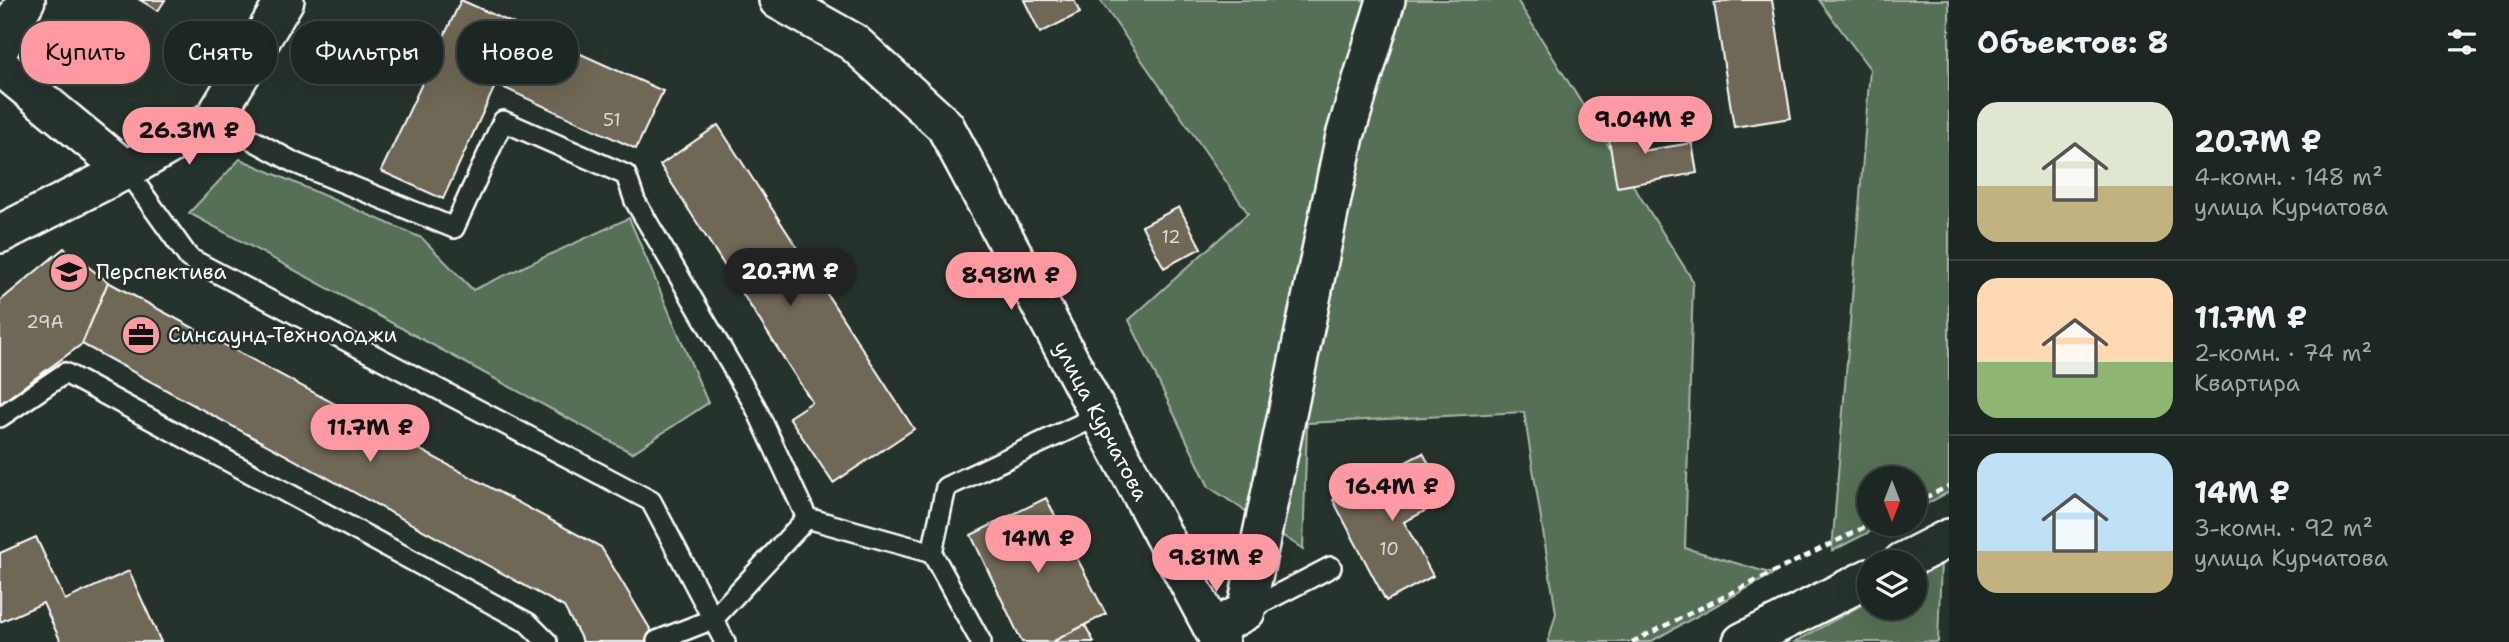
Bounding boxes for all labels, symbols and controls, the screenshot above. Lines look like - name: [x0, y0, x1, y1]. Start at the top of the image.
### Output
- chip: Купить: [21, 21, 150, 84]
- chip: Снять: [164, 21, 277, 84]
- chip: Фильтры: [291, 21, 443, 84]
- chip: Новое: [457, 21, 578, 84]
- text: Объектов: 8: [1977, 22, 2169, 63]
- icon: filters: [2443, 23, 2481, 61]
- pin: 9.04M ₽: [1580, 96, 1710, 156]
- text: 9.04M ₽: [1594, 104, 1696, 134]
- pin: 26.3M ₽: [124, 108, 254, 167]
- house number: 51: [603, 108, 621, 132]
- text: 26.3M ₽: [138, 115, 240, 145]
- text: 20.7M ₽: [2194, 121, 2322, 162]
- icon: home: [2033, 130, 2117, 214]
- text: 4-комн. · 148 m²: [2194, 162, 2383, 192]
- text: улица Курчатова: [2194, 192, 2388, 222]
- house number: 12: [1161, 225, 1181, 249]
- pin: 20.7M ₽: [725, 248, 855, 308]
- school or university icon: Перспектива: [48, 251, 90, 293]
- pin: 8.98M ₽: [946, 252, 1076, 312]
- text: 20.7M ₽: [741, 256, 839, 286]
- place label: Перспектива: [96, 258, 227, 286]
- text: 8.98M ₽: [962, 260, 1060, 290]
- text: 11.7M ₽: [2194, 297, 2308, 338]
- icon: home: [2033, 306, 2117, 390]
- house number: 29А: [26, 310, 64, 334]
- office icon: Синсаунд-Технолоджи: [120, 314, 162, 356]
- place label: Синсаунд-Технолоджи: [168, 321, 397, 349]
- street label: улица Курчатова: [1047, 336, 1155, 506]
- text: 2-комн. · 74 m²: [2194, 338, 2372, 368]
- text: Квартира: [2194, 368, 2300, 398]
- pin: 11.7M ₽: [305, 405, 435, 464]
- text: 11.7M ₽: [326, 412, 414, 442]
- pin: 16.4M ₽: [1327, 463, 1457, 523]
- north arrow: [1857, 466, 1927, 536]
- map controls: [1857, 466, 1927, 620]
- text: 16.4M ₽: [1345, 471, 1439, 501]
- text: 14M ₽: [2194, 472, 2290, 513]
- icon: home: [2033, 481, 2117, 565]
- text: 3-комн. · 92 m²: [2194, 513, 2373, 543]
- pin: 14M ₽: [989, 516, 1087, 575]
- text: 14M ₽: [1001, 523, 1075, 553]
- pin: 9.81M ₽: [1151, 534, 1281, 594]
- house number: 10: [1379, 537, 1399, 561]
- text: 9.81M ₽: [1168, 542, 1264, 572]
- text: улица Курчатова: [2194, 543, 2388, 573]
- button: layers: [1857, 550, 1927, 620]

